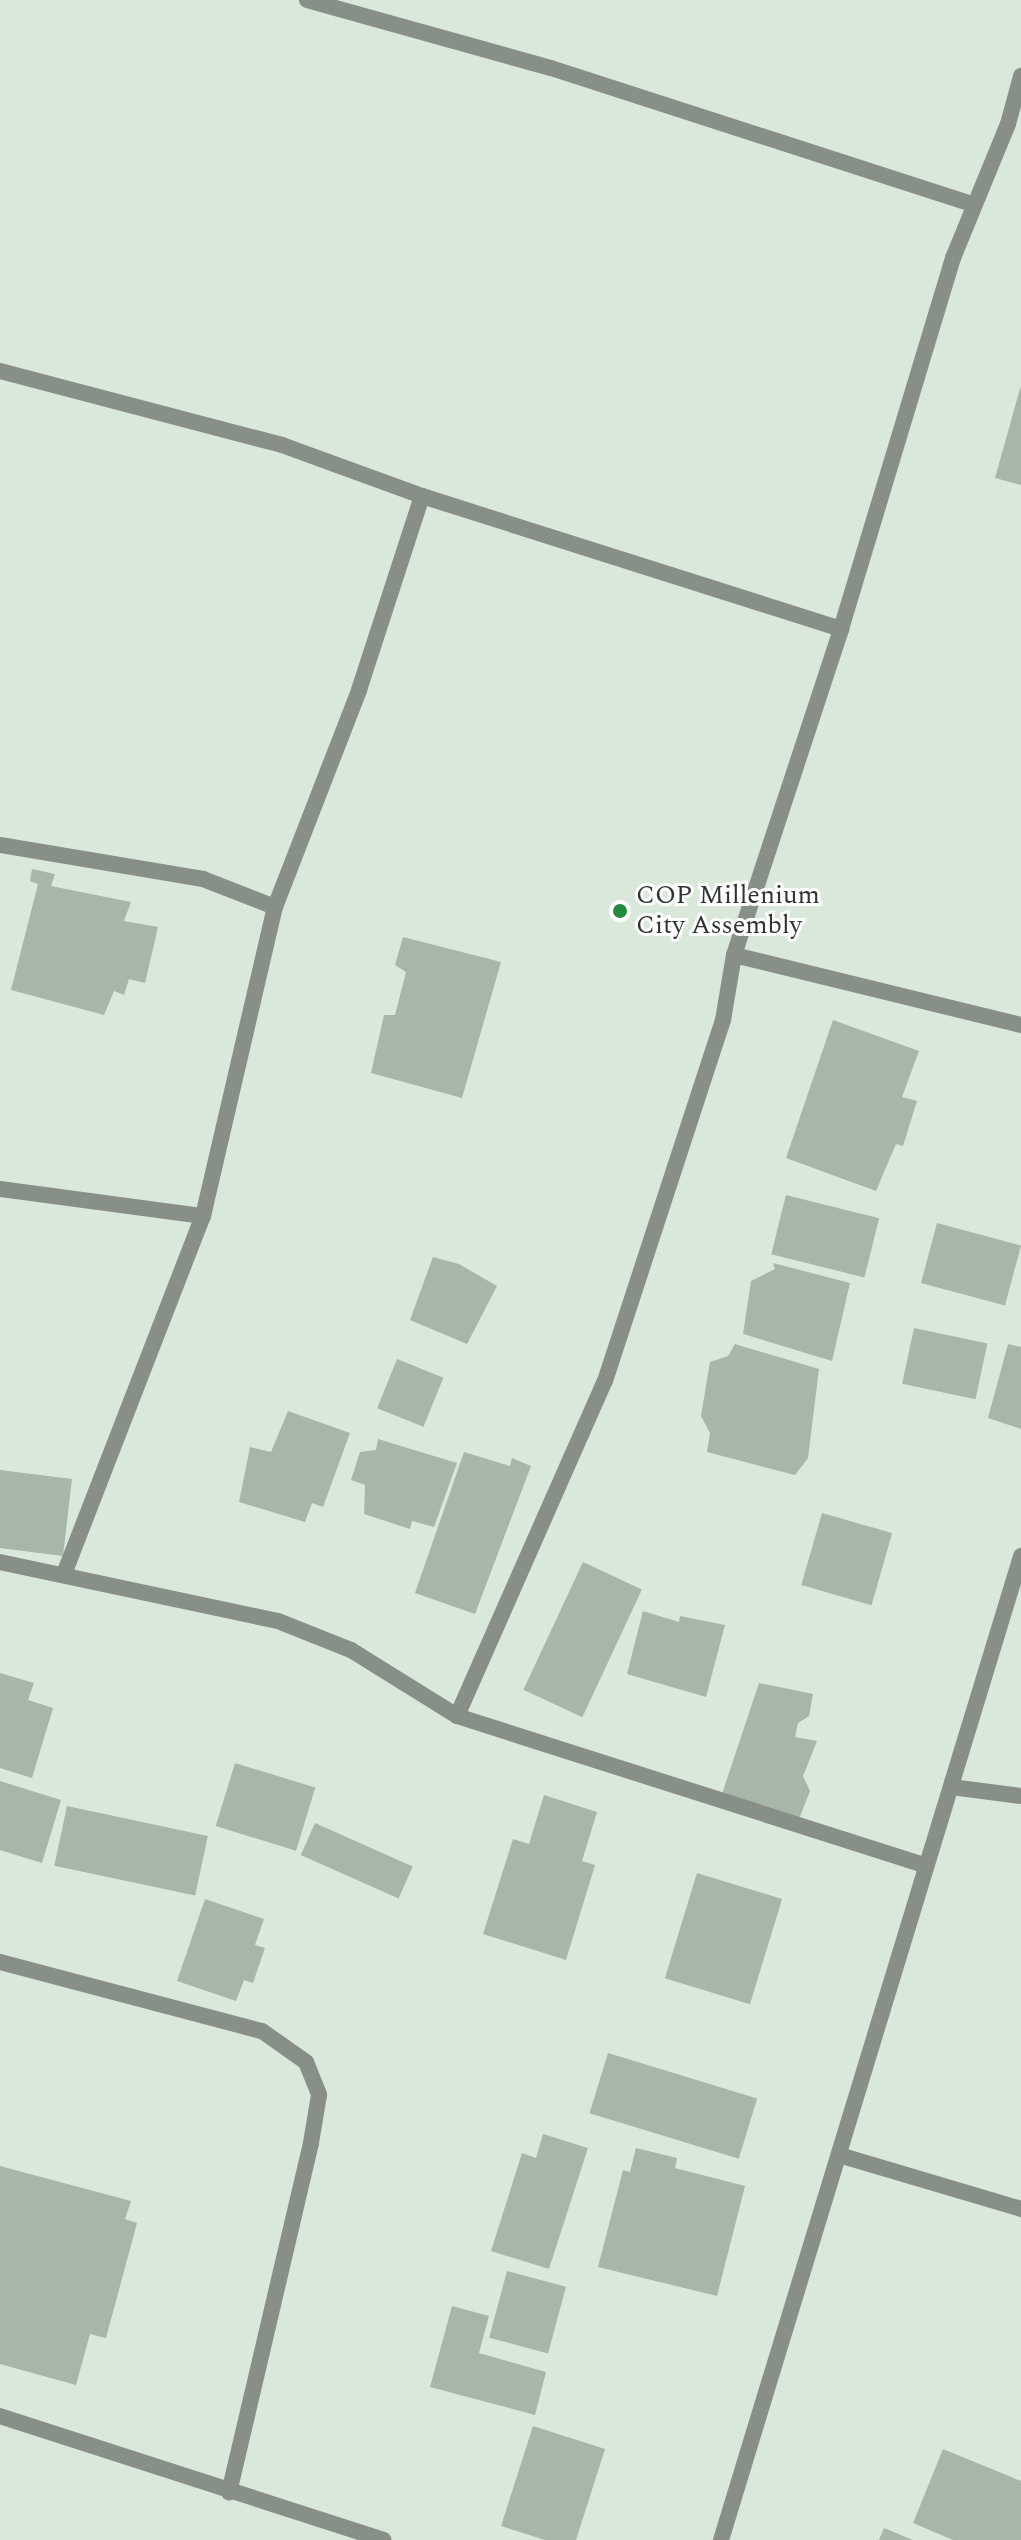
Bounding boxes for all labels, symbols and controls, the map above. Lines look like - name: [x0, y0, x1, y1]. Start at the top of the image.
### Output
- place label: COP Millenium City Assembly: [636, 880, 820, 942]
- marker: COP Millenium City Assembly: [611, 902, 629, 920]

